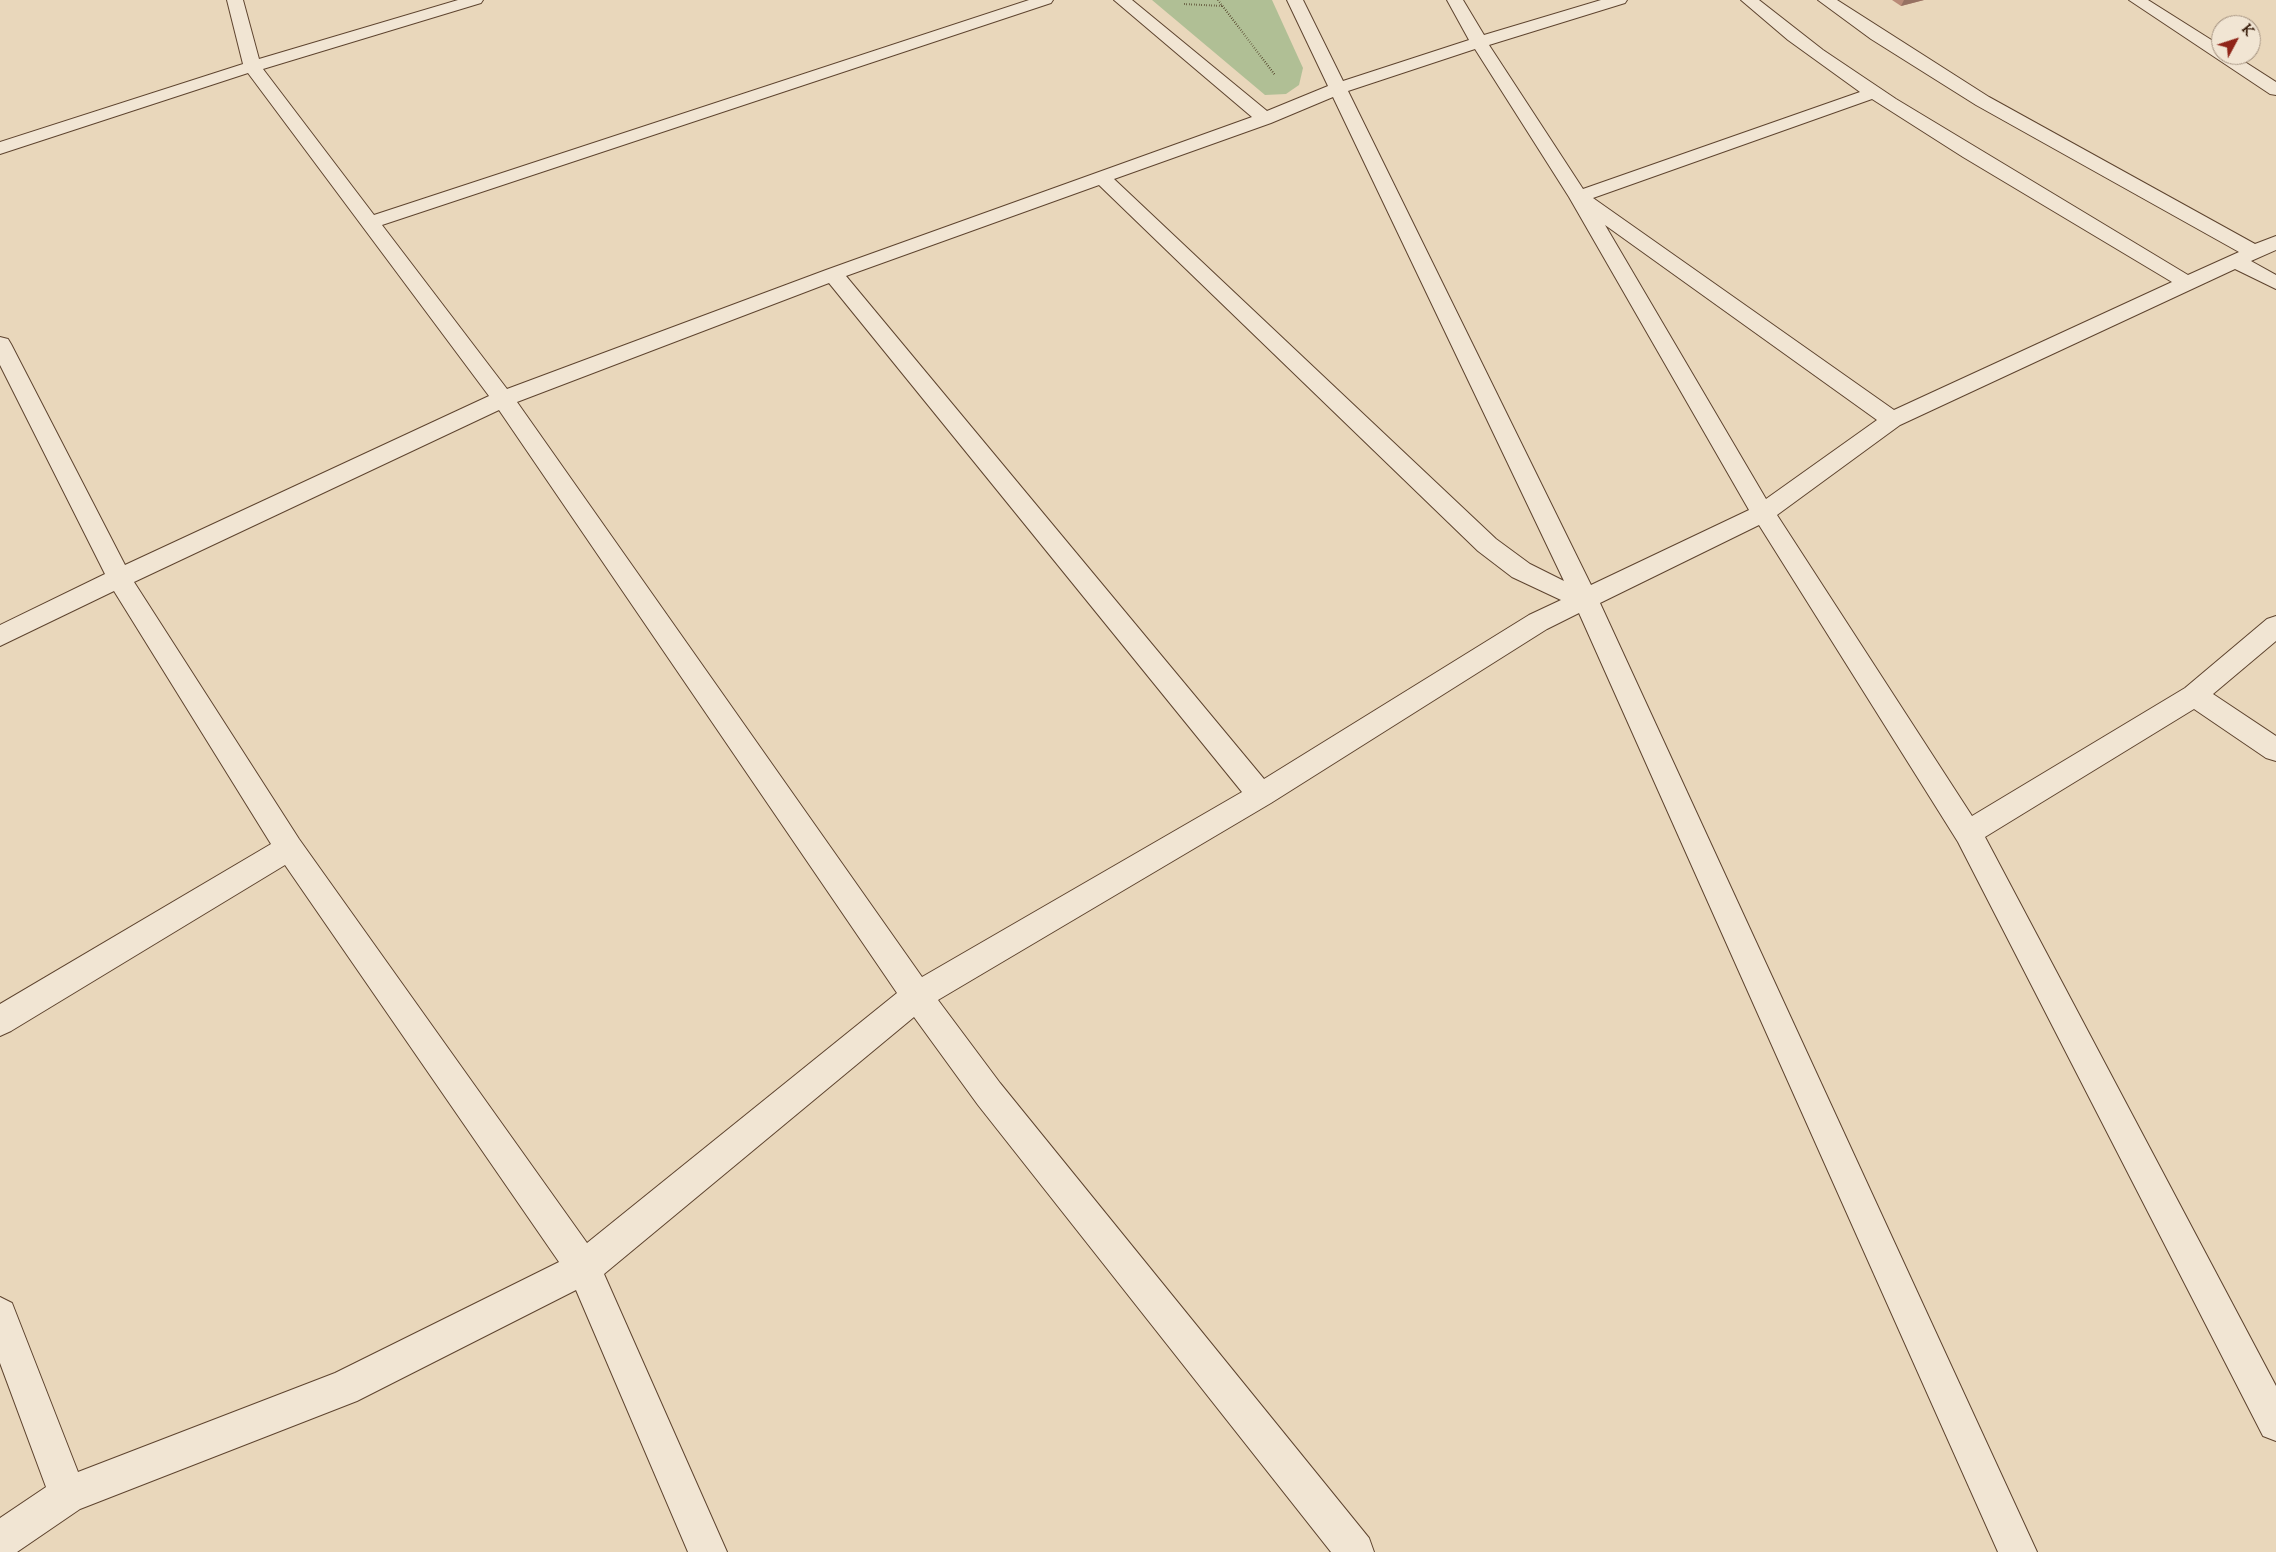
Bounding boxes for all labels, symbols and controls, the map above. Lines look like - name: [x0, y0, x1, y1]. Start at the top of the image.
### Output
- north arrow: [2211, 15, 2261, 65]
- text: K: [2236, 21, 2258, 41]

